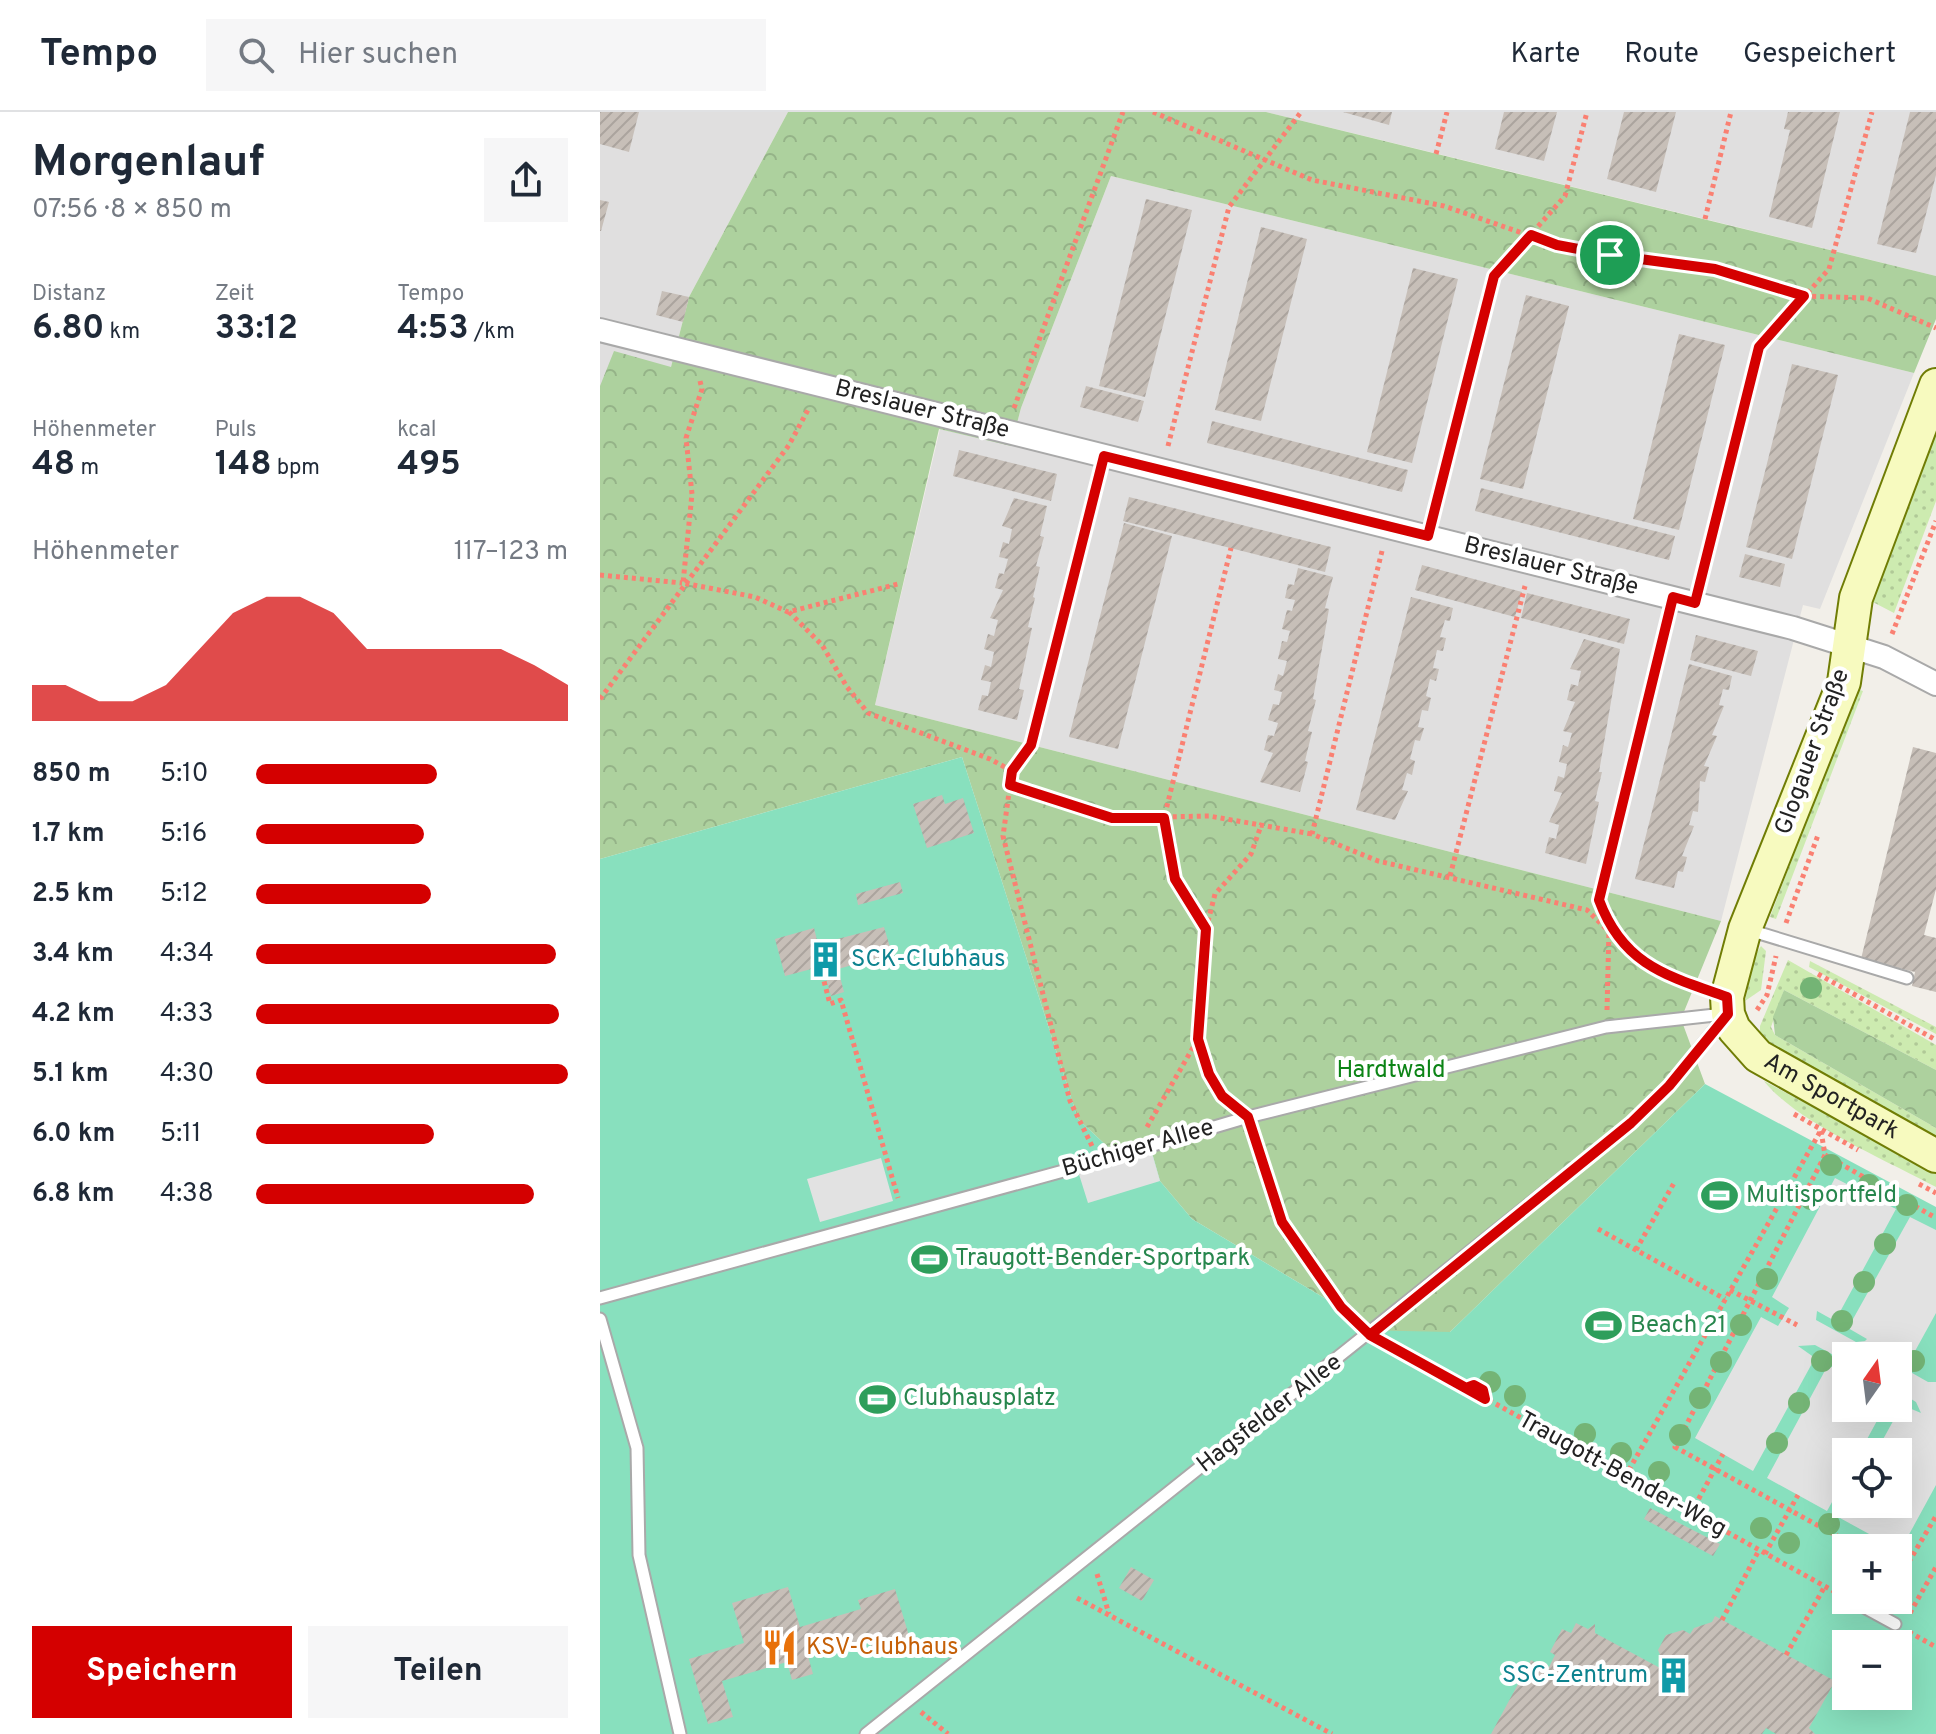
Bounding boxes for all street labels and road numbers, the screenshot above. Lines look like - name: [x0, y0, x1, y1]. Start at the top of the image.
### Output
- street label: Breslauer Straße: [832, 374, 1012, 446]
- street label: Breslauer Straße: [1461, 531, 1641, 603]
- street label: Glogauer Straße: [1769, 665, 1857, 839]
- street label: Am Sportpark: [1758, 1047, 1904, 1147]
- street label: Büchiger Allee: [1059, 1113, 1217, 1185]
- street label: Hagsfelder Allee: [1191, 1348, 1349, 1480]
- street label: Traugott-Bender-Weg: [1513, 1405, 1731, 1545]

